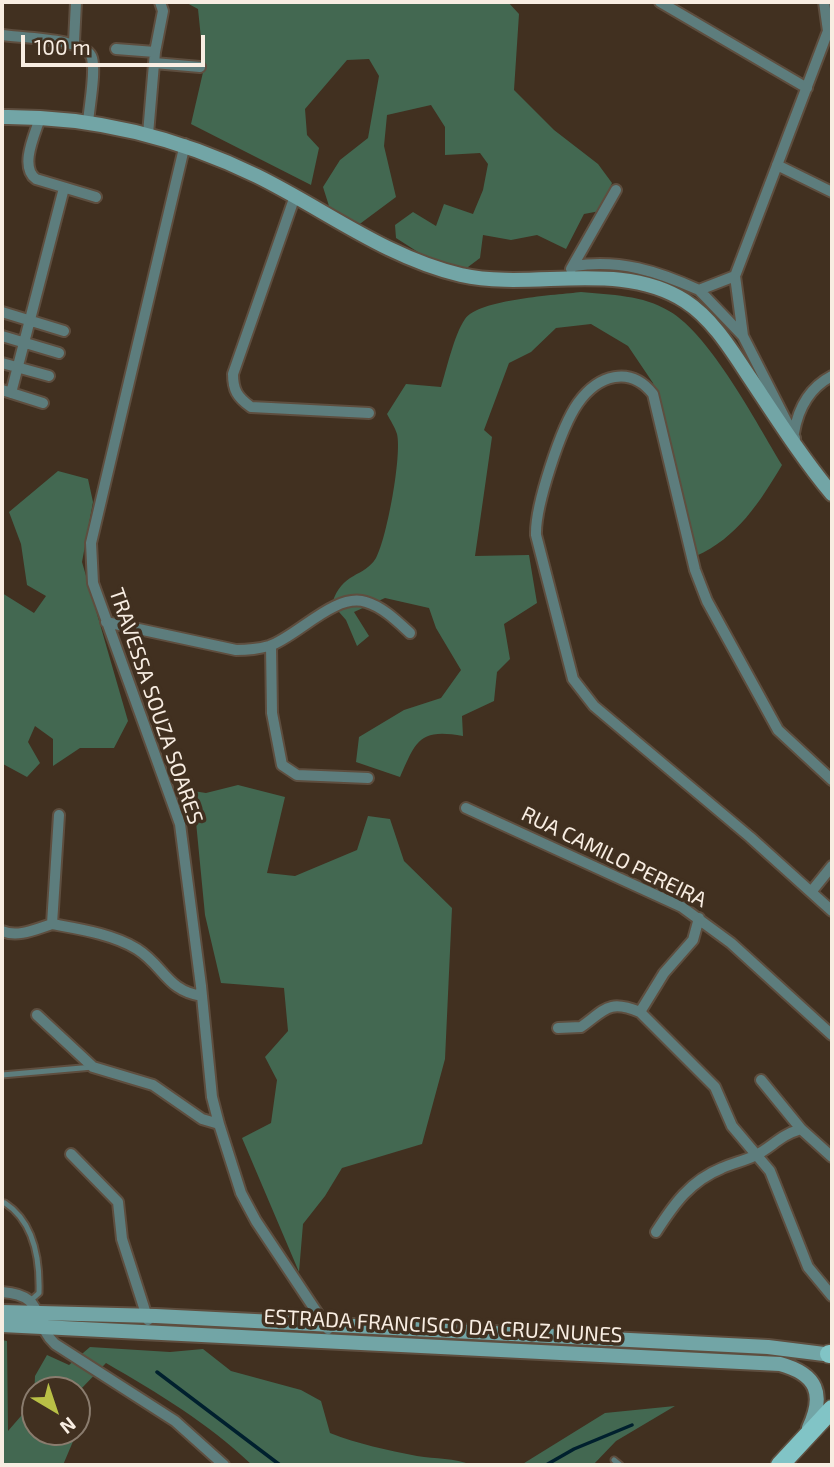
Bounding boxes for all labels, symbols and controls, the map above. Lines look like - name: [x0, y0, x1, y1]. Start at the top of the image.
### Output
- scale bar: [24, 21, 208, 65]
- text: 100 m: [34, 34, 91, 59]
- street label: TRAVESSA SOUZA SOARES: [104, 585, 208, 827]
- street label: RUA CAMILO PEREIRA: [517, 801, 711, 913]
- street label: ESTRADA FRANCISCO DA CRUZ NUNES: [263, 1304, 623, 1348]
- north arrow: [21, 1376, 91, 1446]
- text: N: [56, 1413, 81, 1439]

